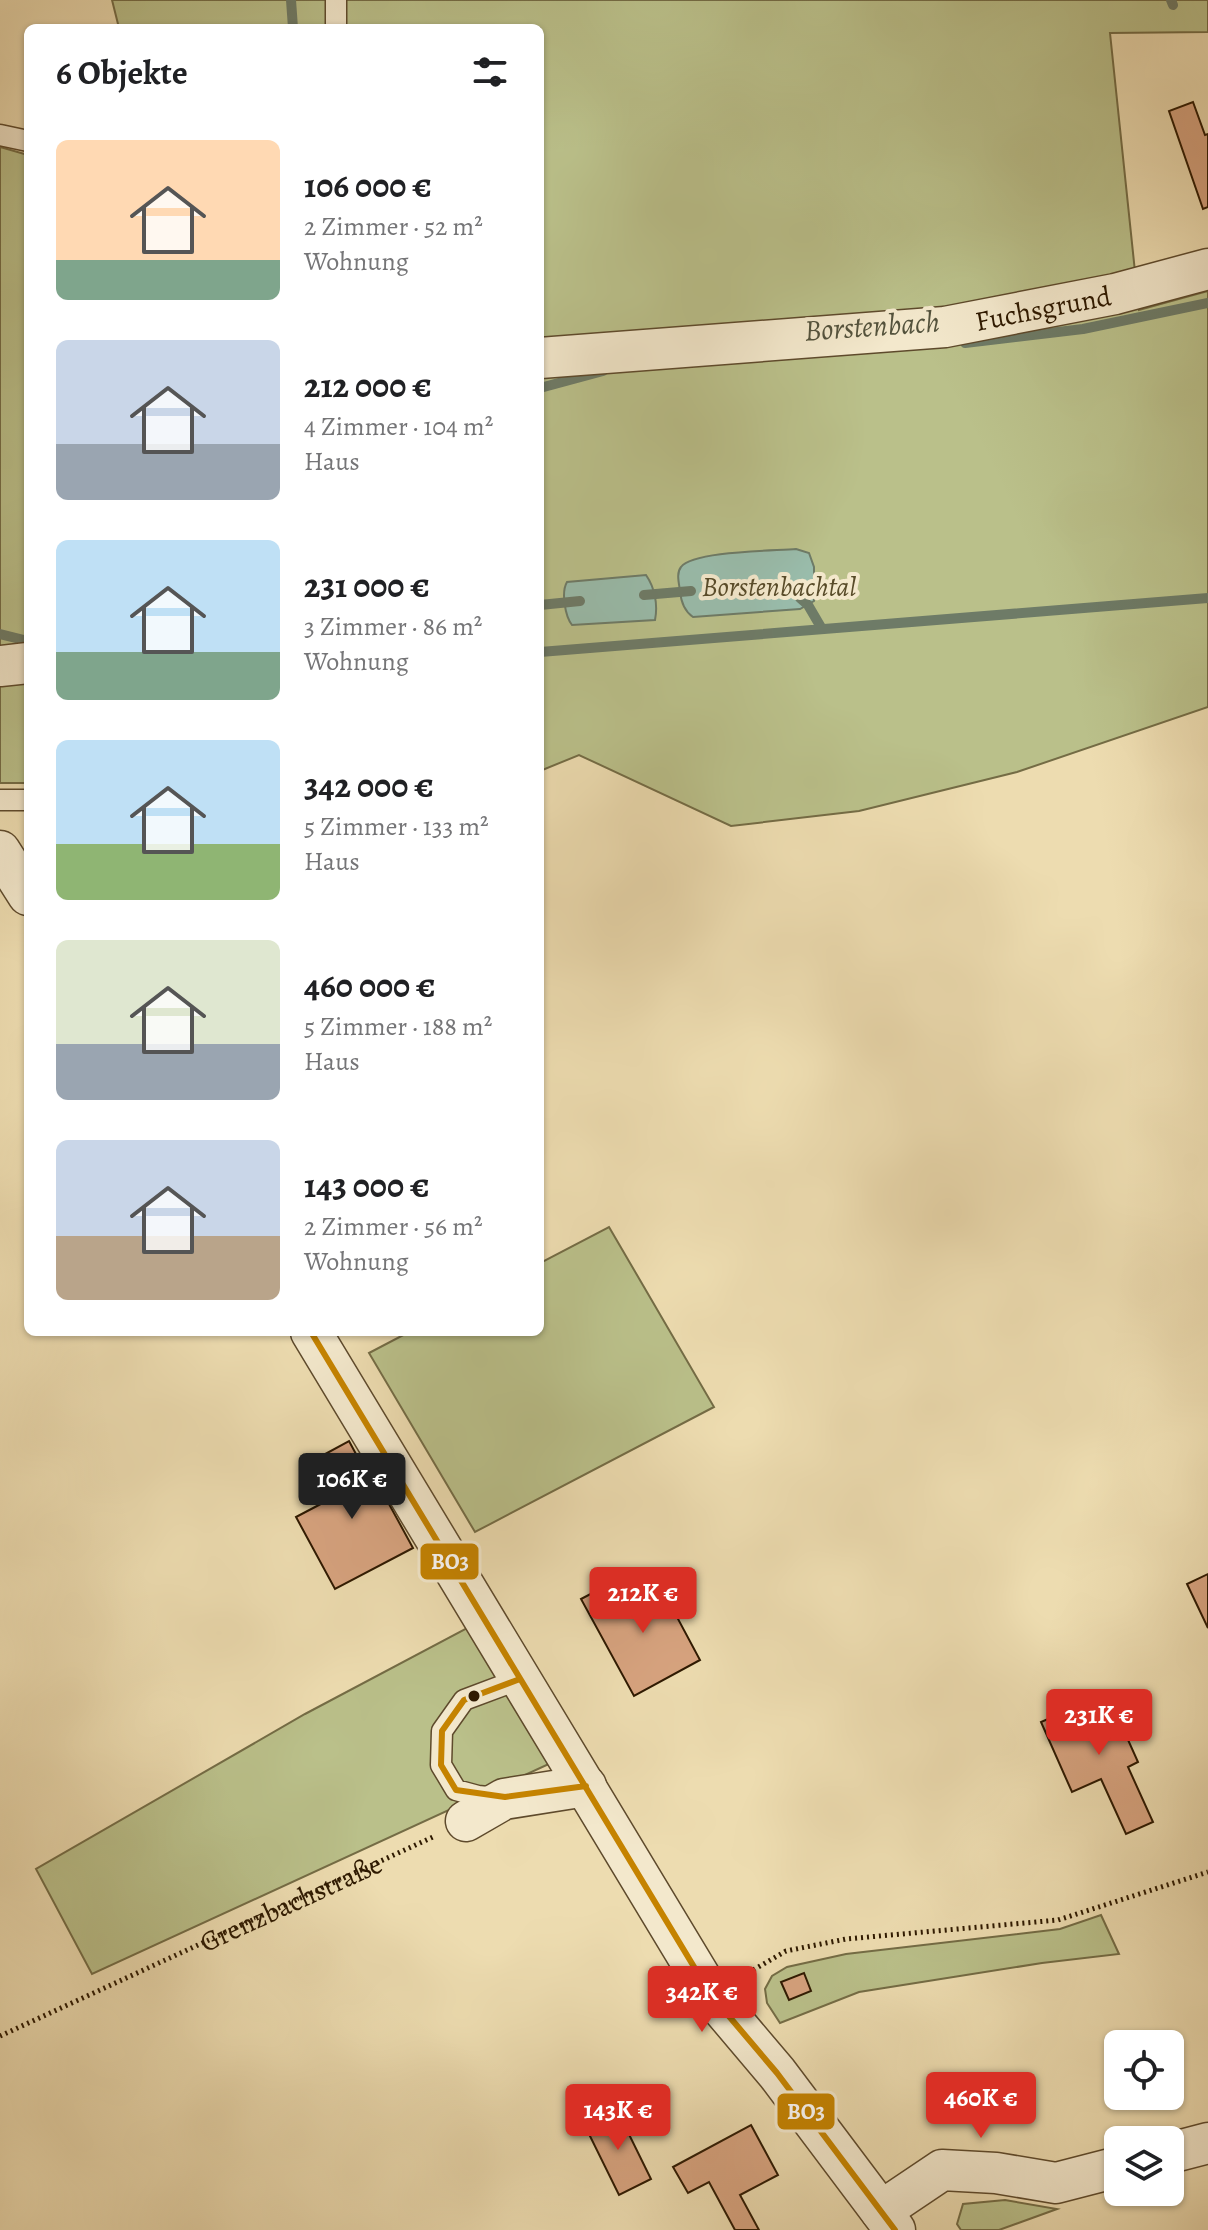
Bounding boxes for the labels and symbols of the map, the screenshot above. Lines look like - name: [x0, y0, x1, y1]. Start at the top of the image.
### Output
- street label: Fuchsgrund: [972, 277, 1115, 341]
- water label: Borstenbach: [803, 301, 941, 351]
- park label: Borstenbachtal: [702, 568, 856, 606]
- pin: 106K €: [287, 1453, 417, 1521]
- line badge: BO3: [419, 1542, 480, 1581]
- text: BO3: [431, 1547, 469, 1577]
- pin: 212K €: [578, 1567, 708, 1635]
- unlabelled marker: [466, 1688, 482, 1704]
- pin: 231K €: [1034, 1689, 1164, 1757]
- street label: Grenzbachstraße: [194, 1845, 388, 1962]
- pin: 342K €: [637, 1966, 767, 2034]
- pin: 460K €: [916, 2072, 1046, 2140]
- pin: 143K €: [553, 2084, 683, 2152]
- line badge: BO3: [776, 2092, 836, 2131]
- text: BO3: [787, 2097, 825, 2127]

